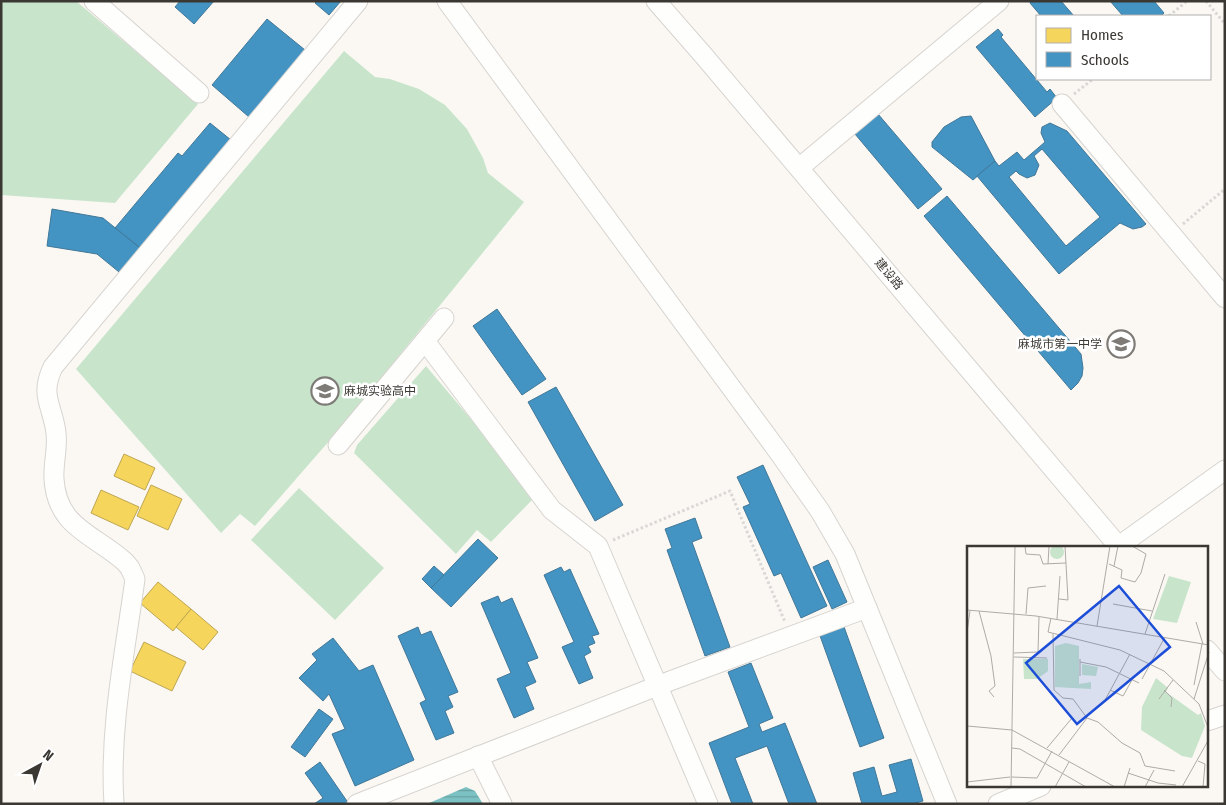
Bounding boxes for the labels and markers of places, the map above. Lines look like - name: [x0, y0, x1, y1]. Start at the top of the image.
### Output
- school or university icon: 麻城市第一中学: [1106, 329, 1136, 359]
- place label: 麻城市第一中学: [1018, 337, 1102, 351]
- school or university icon: 麻城实验高中: [310, 376, 340, 406]
- place label: 麻城实验高中: [344, 384, 416, 398]

